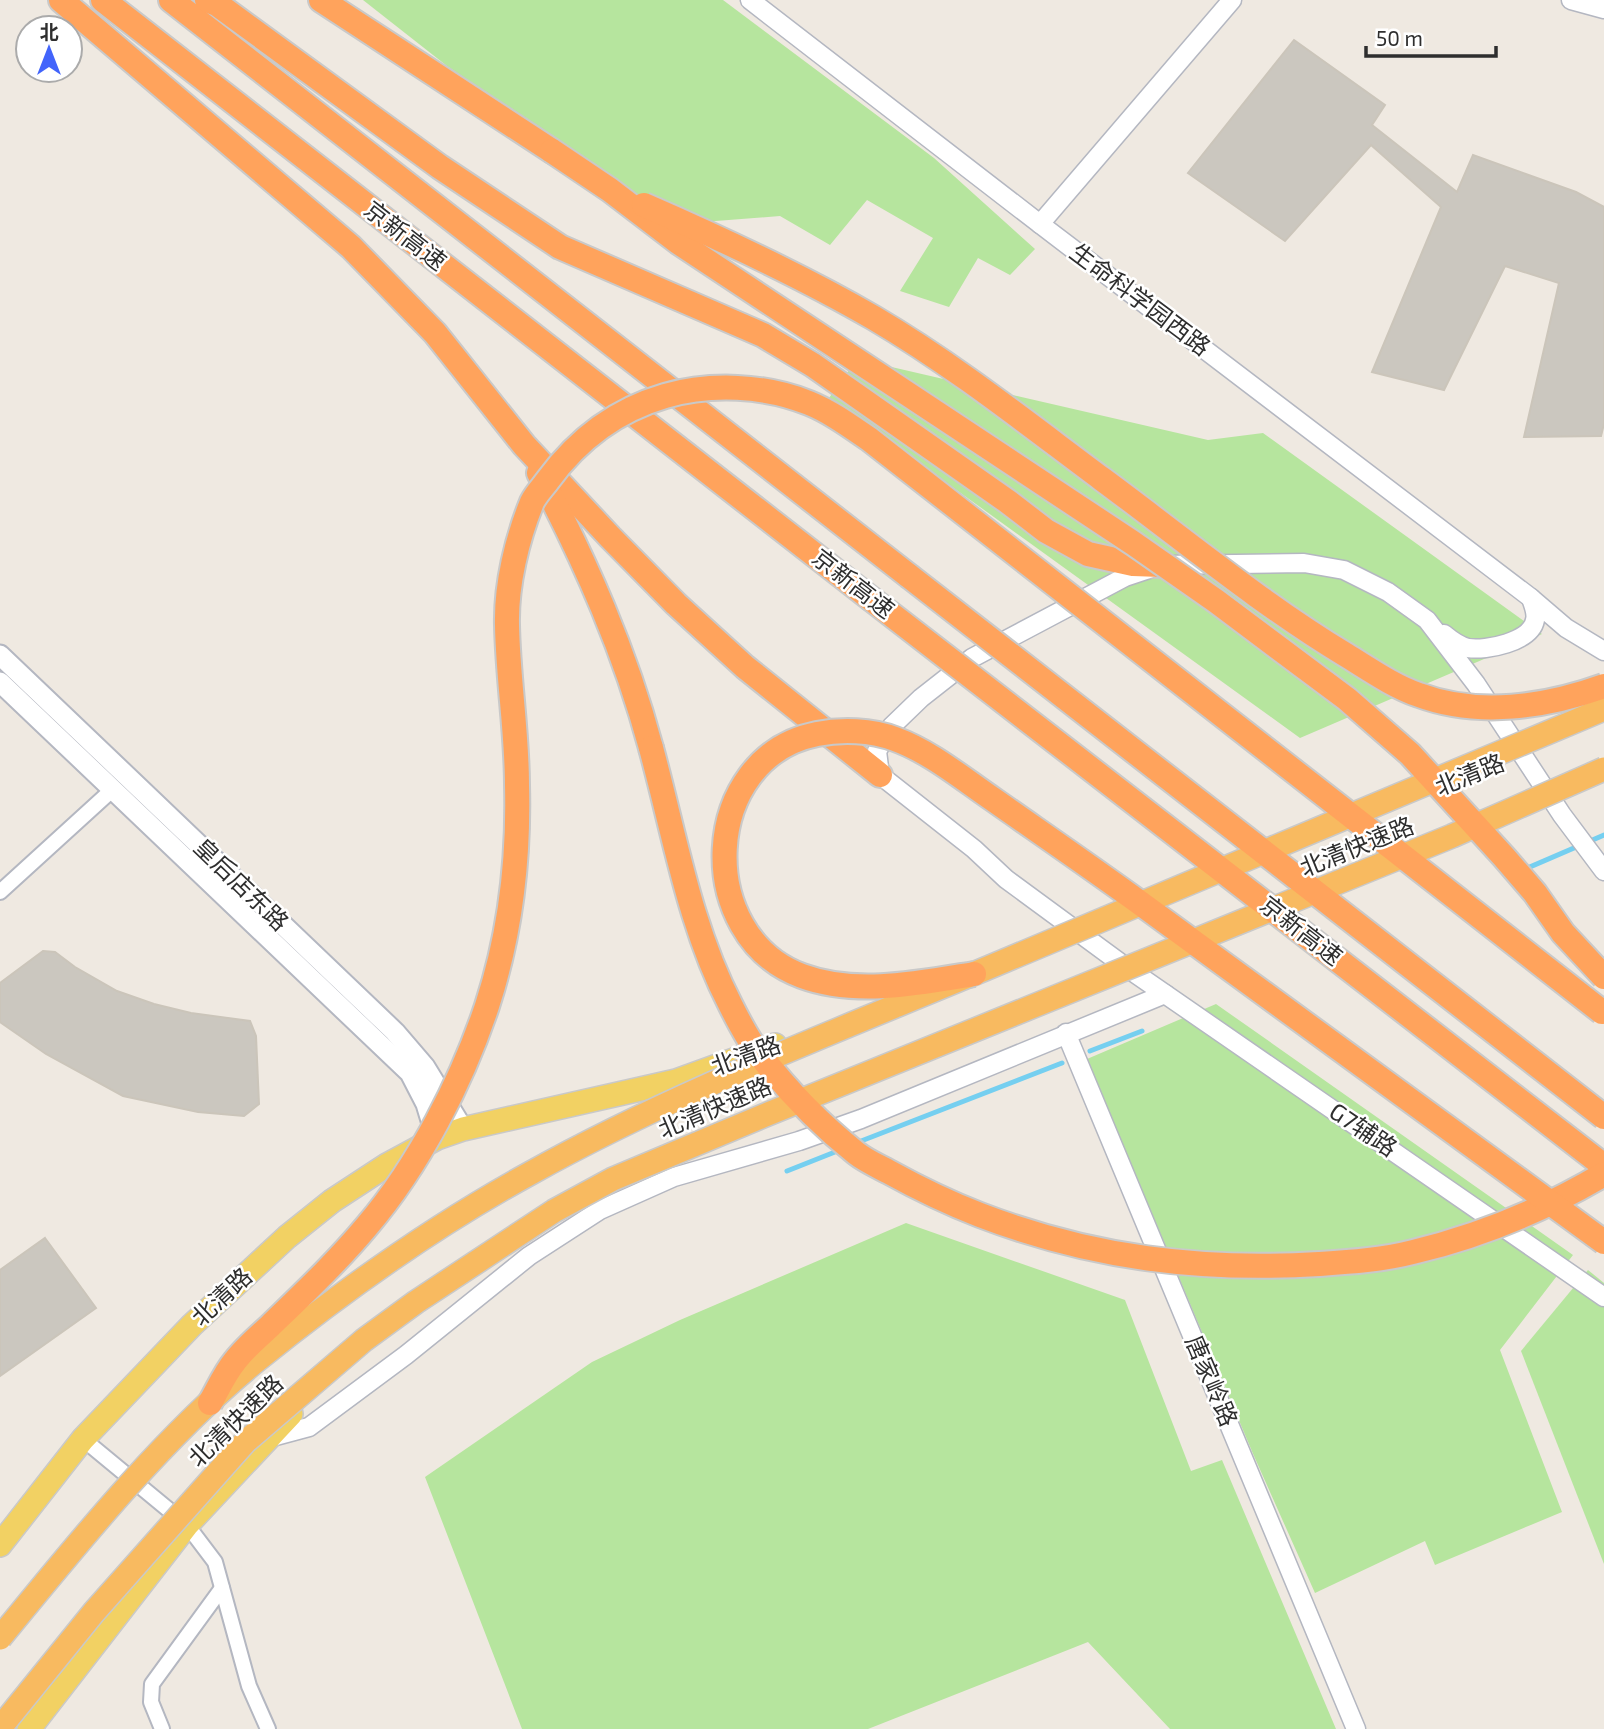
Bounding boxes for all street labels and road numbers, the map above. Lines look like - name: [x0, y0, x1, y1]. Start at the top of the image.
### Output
- street label: 京新高速: [359, 194, 453, 276]
- street label: 生命科学园西路: [1065, 237, 1217, 361]
- street label: 京新高速: [807, 542, 901, 624]
- street label: 北清路: [1431, 747, 1508, 801]
- street label: 北清快速路: [1295, 810, 1418, 882]
- street label: 皇后店东路: [189, 832, 295, 936]
- street label: 京新高速: [1255, 889, 1349, 971]
- street label: 北清路: [707, 1029, 784, 1081]
- street label: 北清快速路: [654, 1070, 775, 1143]
- street label: G7辅路: [1324, 1096, 1403, 1162]
- street label: 北清路: [185, 1261, 257, 1331]
- street label: 唐家岭路: [1180, 1331, 1244, 1430]
- street label: 北清快速路: [182, 1368, 288, 1472]

